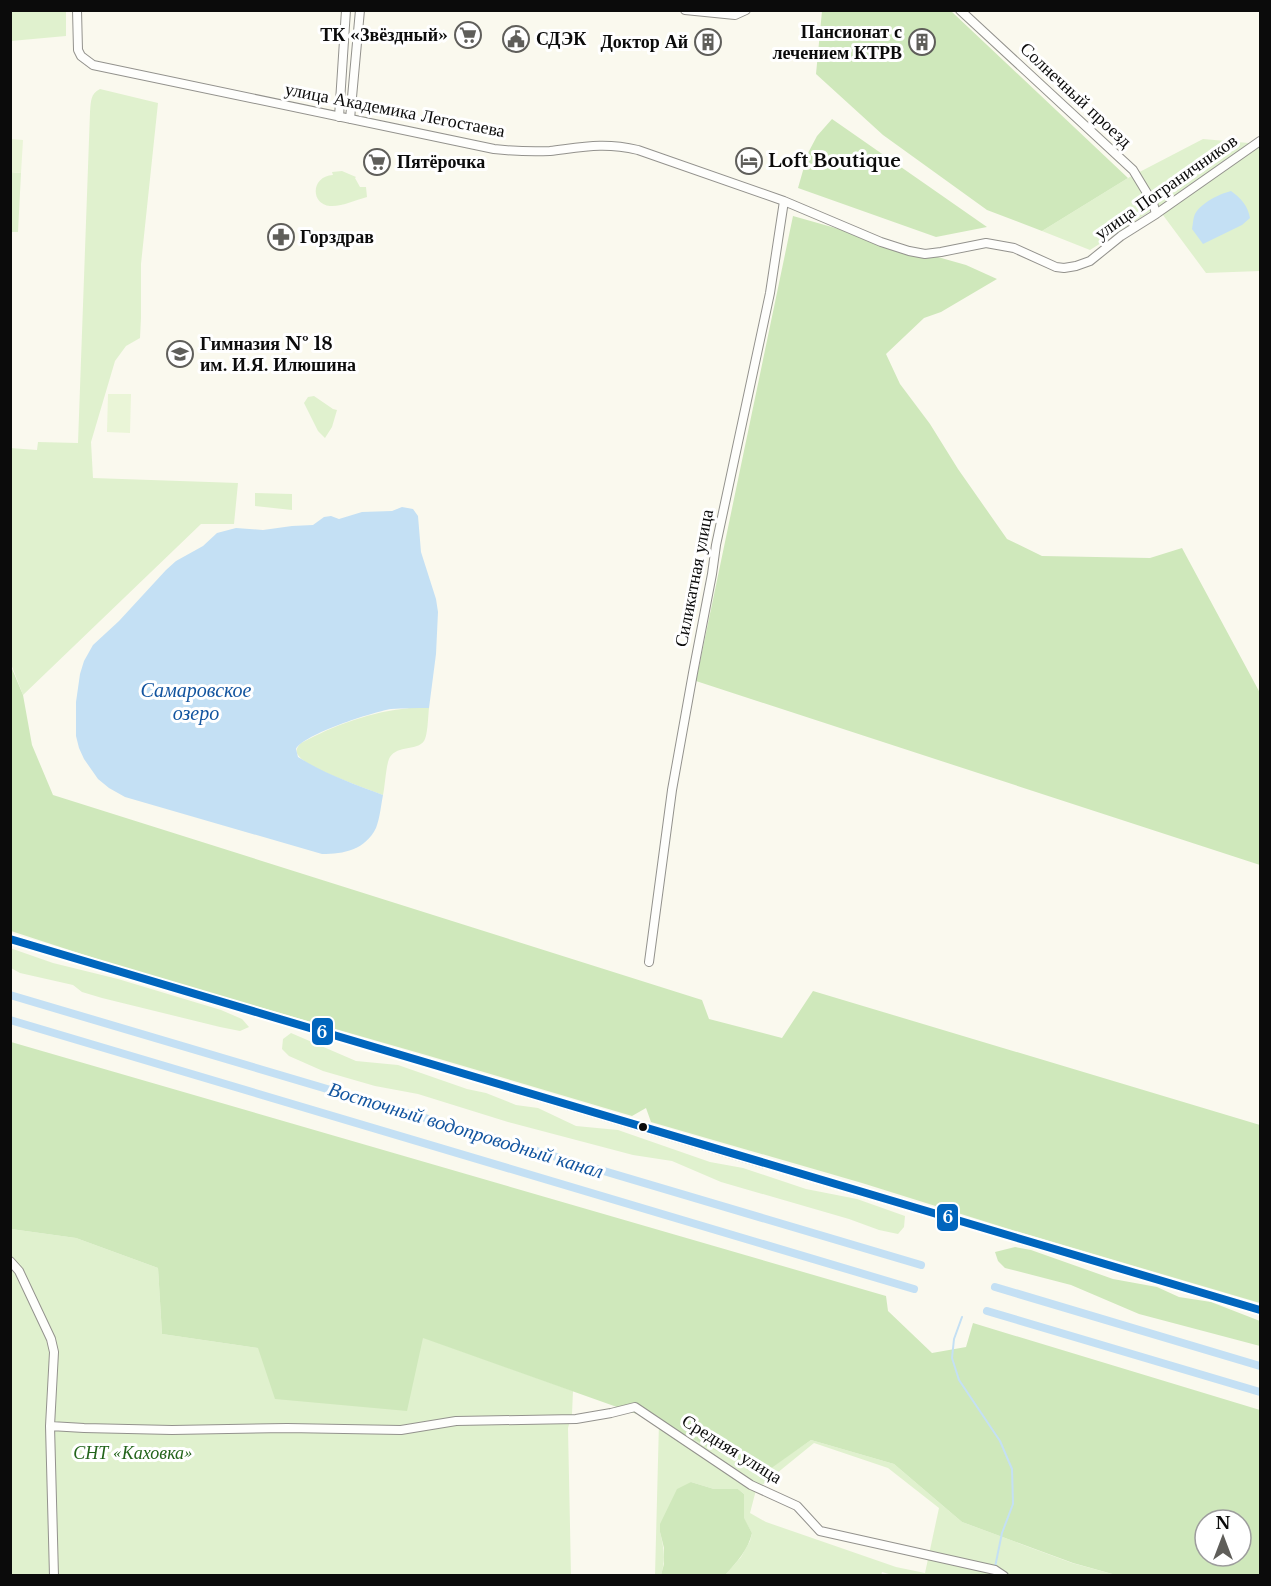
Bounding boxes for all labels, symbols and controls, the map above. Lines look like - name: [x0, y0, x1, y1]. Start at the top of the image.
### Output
- supermarket icon: ТК «Звёздный»: [453, 20, 483, 50]
- place label: Пансионат с лечением КТРВ: [772, 21, 902, 64]
- place label: ТК «Звёздный»: [320, 24, 448, 46]
- public building icon: СДЭК: [501, 24, 531, 54]
- building icon: Доктор Ай: [693, 27, 723, 57]
- building icon: Пансионат с лечением КТРВ: [907, 27, 937, 57]
- place label: СДЭК: [536, 28, 586, 50]
- place label: Доктор Ай: [600, 31, 688, 53]
- street label: Солнечный проезд: [1016, 38, 1136, 152]
- street label: улица Академика Легостаева: [283, 78, 507, 142]
- street label: улица Пограничников: [1091, 130, 1241, 244]
- hotel icon: Loft Boutique: [734, 146, 764, 176]
- supermarket icon: Пятёрочка: [362, 147, 392, 177]
- place label: Loft Boutique: [768, 150, 901, 172]
- place label: Пятёрочка: [397, 151, 485, 173]
- pharmacy icon: Горздрав: [266, 222, 296, 252]
- place label: Горздрав: [300, 226, 374, 248]
- place label: Гимназия № 18 им. И.Я. Илюшина: [200, 333, 356, 376]
- school or university icon: Гимназия № 18 им. И.Я. Илюшина: [165, 339, 195, 369]
- street label: Силикатная улица: [670, 507, 718, 649]
- water label: Самаровское озеро: [140, 678, 252, 725]
- line badge: 6: [311, 1017, 334, 1046]
- text: 6: [317, 1022, 328, 1042]
- water label: Восточный водопроводный канал: [325, 1077, 607, 1183]
- unlabelled marker: [637, 1121, 649, 1133]
- line badge: 6: [936, 1203, 959, 1232]
- text: 6: [943, 1207, 954, 1227]
- street label: Средняя улица: [678, 1410, 786, 1488]
- park label: СНТ «Каховка»: [73, 1442, 193, 1464]
- north arrow: [1193, 1508, 1253, 1568]
- text: N: [1215, 1513, 1231, 1533]

